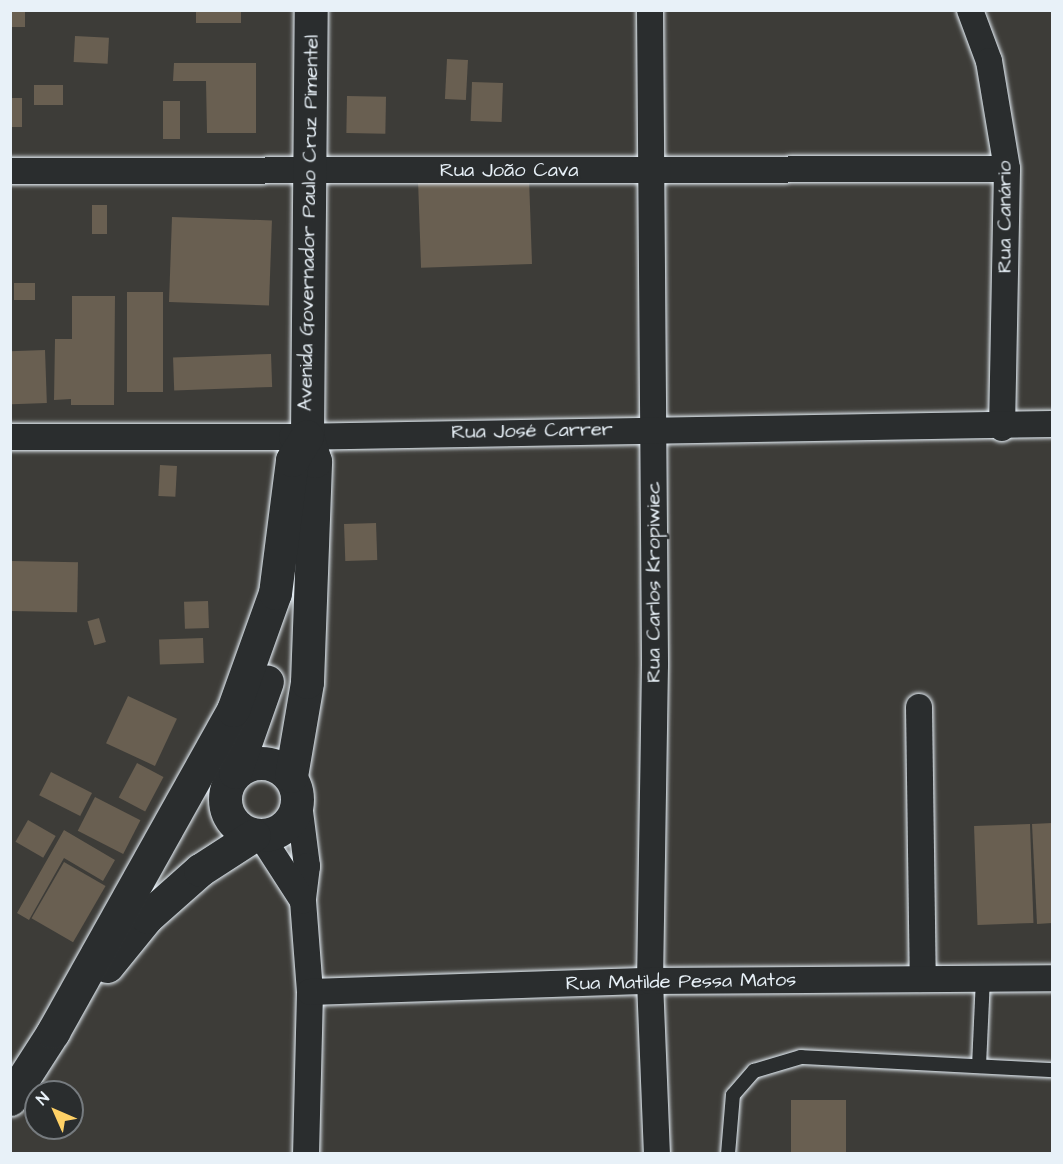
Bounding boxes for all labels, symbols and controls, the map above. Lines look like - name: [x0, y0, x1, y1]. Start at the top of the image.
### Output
- street label: Avenida Governador Paulo Cruz Pimentel: [294, 35, 324, 411]
- street label: Rua João Cava: [440, 158, 578, 182]
- street label: Rua Canário: [993, 161, 1017, 273]
- street label: Rua José Carrer: [451, 418, 613, 444]
- street label: Rua Carlos Kropiwiec: [642, 481, 666, 683]
- street label: Rua Matilde Pessa Matos: [566, 968, 796, 996]
- north arrow: [24, 1080, 84, 1140]
- text: N: [31, 1087, 54, 1110]

